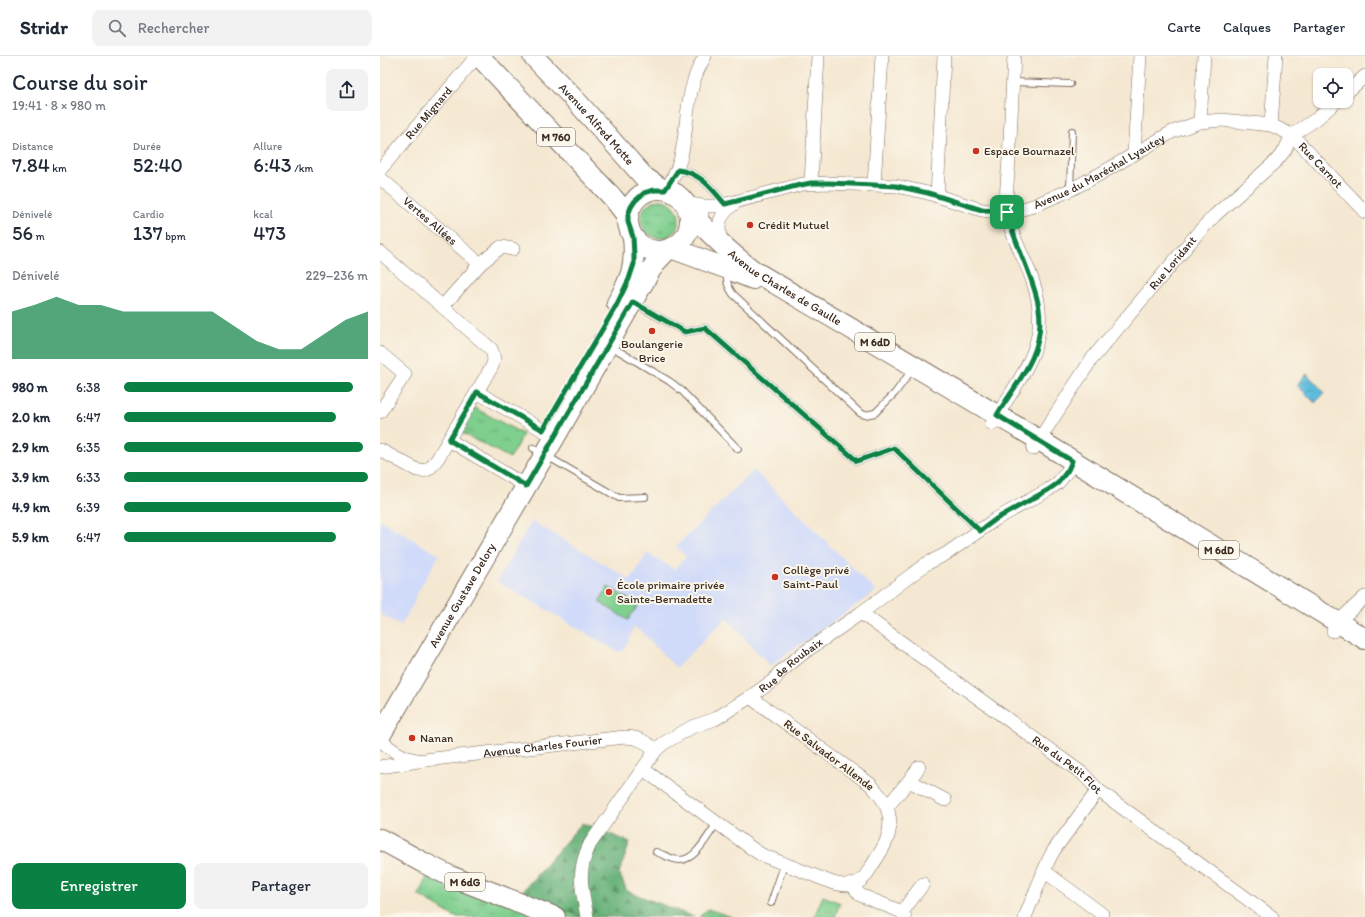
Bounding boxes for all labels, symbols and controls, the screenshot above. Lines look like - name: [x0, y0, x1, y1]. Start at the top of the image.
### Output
- search box: [92, 10, 372, 46]
- text: Stridr: [20, 16, 68, 39]
- icon: search: [106, 17, 128, 39]
- text: Rechercher: [138, 19, 210, 37]
- text: Carte: [1167, 19, 1201, 36]
- text: Calques: [1223, 19, 1271, 36]
- text: Partager: [1293, 19, 1345, 36]
- map controls: [1313, 68, 1353, 108]
- button: locate: [1313, 68, 1353, 108]
- text: Course du soir: [12, 69, 147, 96]
- button: share: [326, 69, 368, 111]
- street label: Avenue Alfred Motte: [556, 80, 637, 168]
- street label: Rue Mignard: [402, 83, 455, 142]
- text: 19:41 · 8 × 980 m: [12, 98, 106, 113]
- road number: M 760: [537, 128, 575, 146]
- street label: Avenue du Maréchal Lyautey: [1031, 131, 1167, 212]
- street label: Rue Carnot: [1296, 139, 1346, 191]
- text: Distance: [12, 140, 53, 153]
- text: Durée: [133, 140, 161, 153]
- text: Allure: [253, 140, 282, 153]
- place label: Espace Bournazel: [984, 144, 1075, 158]
- marker: Espace Bournazel: [971, 146, 981, 156]
- text: 7.84: [12, 153, 50, 177]
- text: 52:40: [133, 153, 183, 177]
- text: 6:43: [253, 153, 292, 177]
- text: km: [50, 162, 67, 175]
- text: /km: [292, 162, 313, 175]
- street label: Vertes Allées: [400, 194, 460, 248]
- pin: [990, 195, 1024, 229]
- icon: arrive: [996, 201, 1018, 223]
- text: Dénivelé: [12, 208, 52, 221]
- text: Cardio: [133, 208, 164, 221]
- text: kcal: [253, 208, 273, 221]
- place label: Crédit Mutuel: [758, 218, 830, 232]
- marker: Crédit Mutuel: [745, 220, 755, 230]
- text: 56: [12, 221, 33, 245]
- text: 137: [133, 221, 163, 245]
- text: 473: [253, 221, 286, 245]
- text: m: [33, 230, 45, 243]
- text: bpm: [163, 230, 186, 243]
- street label: Rue Loridant: [1146, 233, 1200, 293]
- street label: Avenue Charles de Gaulle: [725, 247, 844, 328]
- text: Dénivelé: [12, 268, 60, 283]
- text: 229–236 m: [306, 268, 368, 283]
- marker: Boulangerie Brice: [647, 326, 657, 336]
- road number: M 6dD: [855, 333, 895, 351]
- place label: Boulangerie Brice: [621, 337, 683, 365]
- text: 980 m: [12, 380, 48, 395]
- text: 6:38: [76, 380, 100, 395]
- text: 2.0 km: [12, 410, 50, 425]
- text: 6:47: [76, 410, 100, 425]
- text: 2.9 km: [12, 440, 49, 455]
- text: 6:35: [76, 440, 100, 455]
- text: 3.9 km: [12, 470, 49, 485]
- text: 6:33: [76, 470, 100, 485]
- text: 4.9 km: [12, 500, 50, 515]
- text: 6:39: [76, 500, 100, 515]
- text: 5.9 km: [12, 530, 49, 545]
- text: 6:47: [76, 530, 100, 545]
- street label: Avenue Gustave Delory: [426, 540, 499, 650]
- road number: M 6dD: [1199, 541, 1239, 559]
- place label: Collège privé Saint-Paul: [783, 563, 849, 591]
- marker: Collège privé Saint-Paul: [770, 572, 780, 582]
- place label: École primaire privée Sainte-Bernadette: [617, 578, 725, 606]
- marker: École primaire privée Sainte-Bernadette: [604, 587, 614, 597]
- street label: Rue de Roubaix: [756, 635, 825, 696]
- street label: Rue Salvador Allende: [781, 716, 877, 794]
- place label: Nanan: [420, 731, 454, 745]
- marker: Nanan: [407, 733, 417, 743]
- street label: Avenue Charles Fourier: [482, 733, 603, 760]
- street label: Rue du Petit Flot: [1029, 733, 1105, 797]
- button: Enregistrer: [12, 863, 186, 909]
- button: Partager: [194, 863, 368, 909]
- road number: M 6dG: [445, 873, 485, 891]

